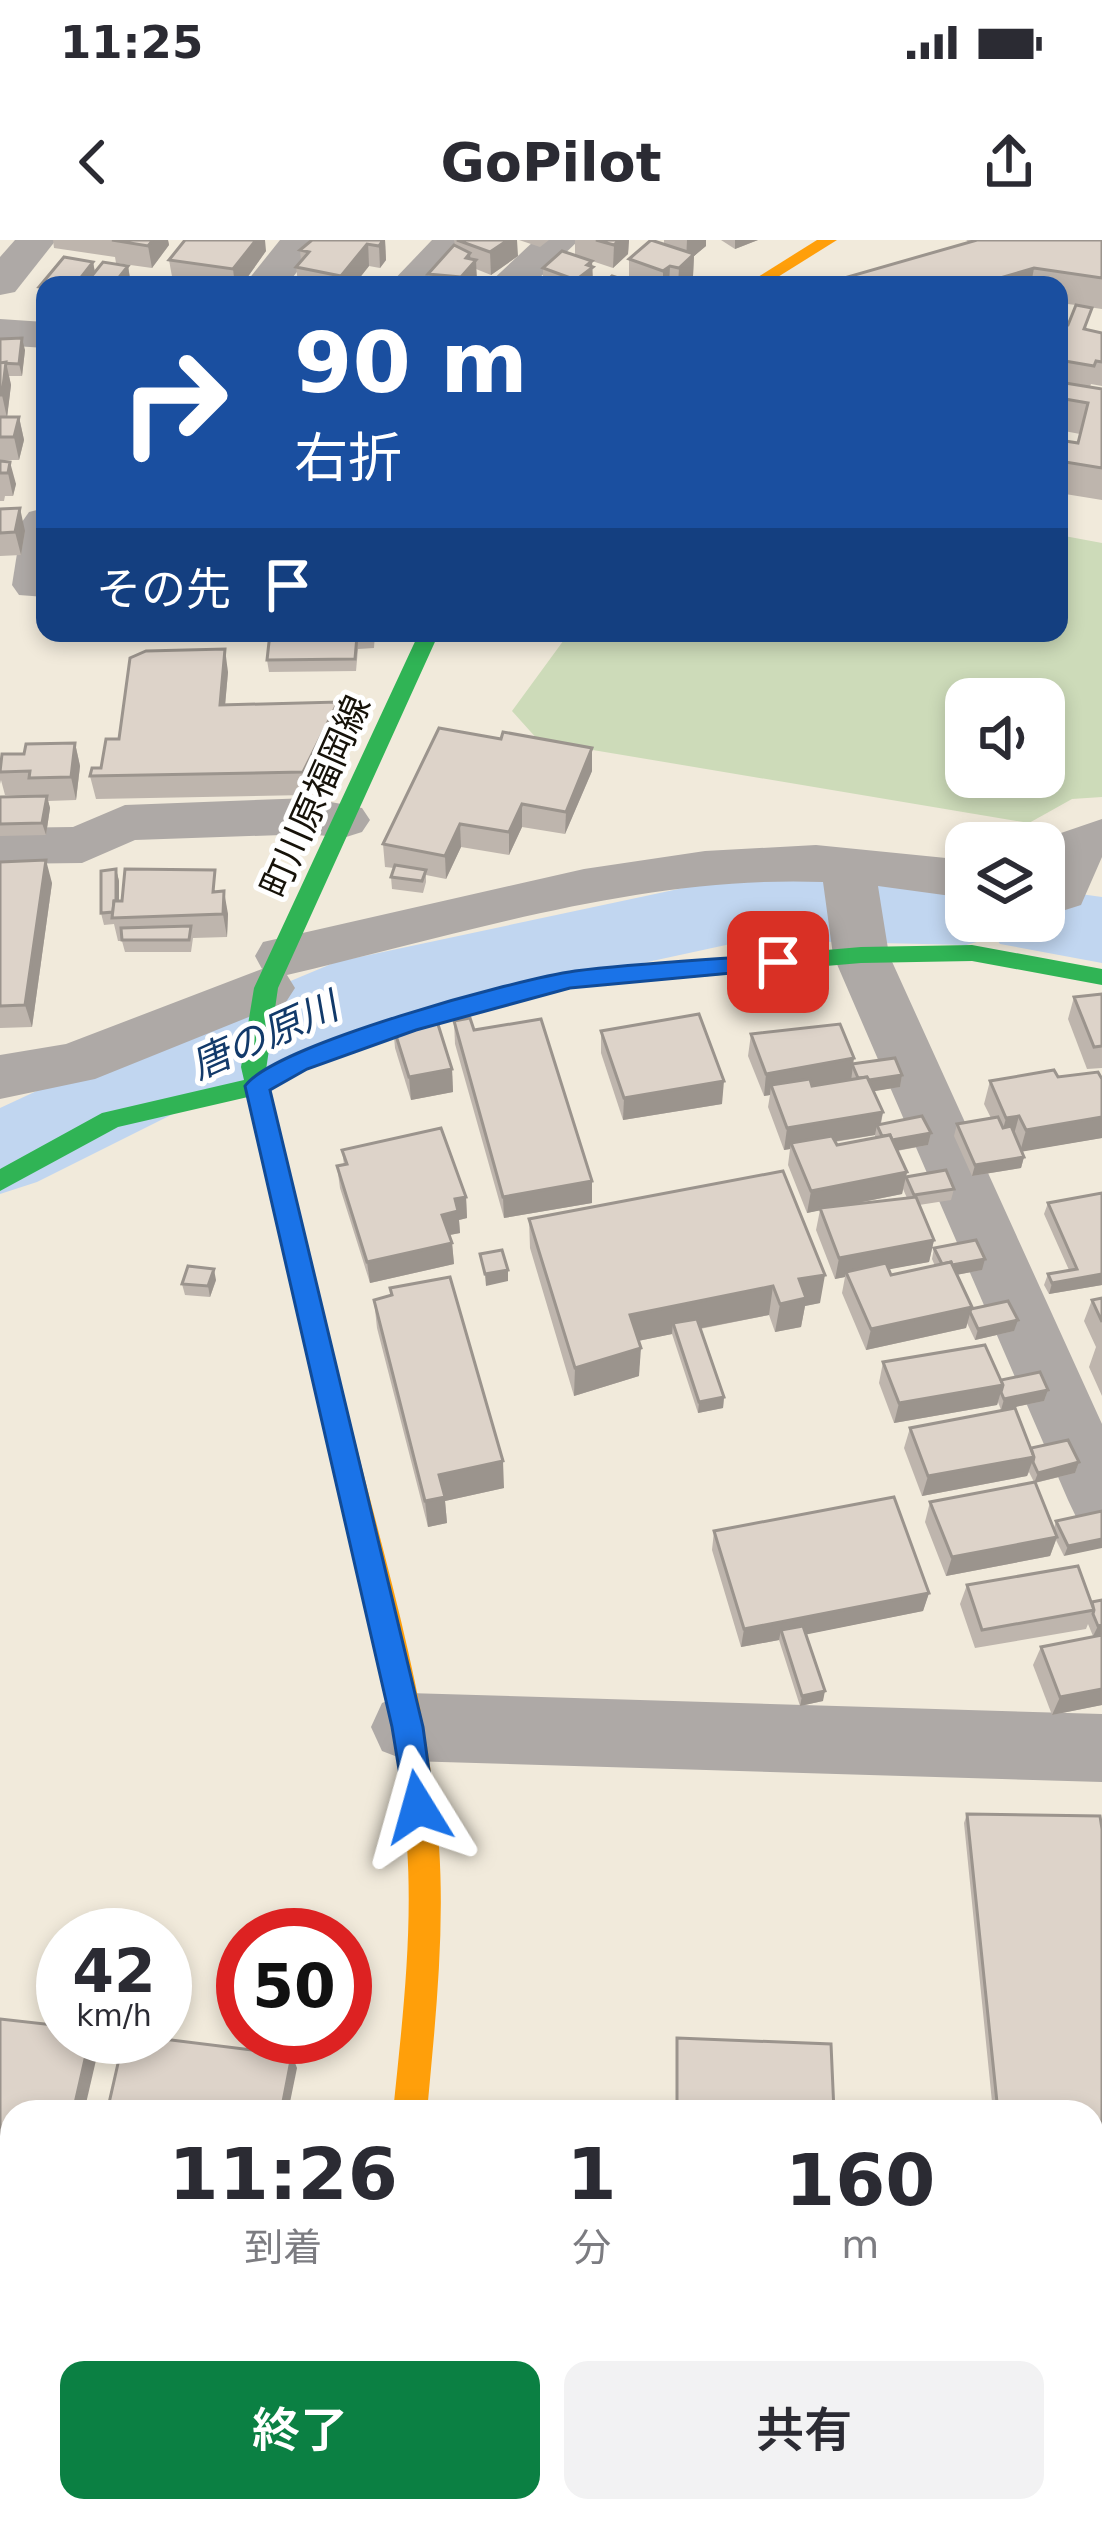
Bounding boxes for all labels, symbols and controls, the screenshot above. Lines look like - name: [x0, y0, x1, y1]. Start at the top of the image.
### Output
- text: 11:25: [60, 16, 203, 69]
- icon: back: [60, 129, 126, 195]
- icon: share: [976, 129, 1042, 195]
- text: GoPilot: [441, 131, 661, 194]
- text: 90 m: [294, 314, 528, 412]
- icon: right: [96, 324, 252, 480]
- text: 右折: [294, 427, 402, 490]
- icon: arrive: [255, 552, 321, 618]
- text: その先: [96, 563, 231, 616]
- map controls: [945, 678, 1065, 942]
- button: sound: [945, 678, 1065, 798]
- street label: 町川原福岡線: [253, 689, 378, 903]
- button: layers: [945, 822, 1065, 942]
- pin: [727, 911, 829, 1013]
- icon: arrive: [745, 929, 811, 995]
- water label: 唐の原川: [184, 982, 348, 1088]
- position arrow: [355, 1744, 481, 1870]
- speed limit sign: 50: [216, 1908, 372, 2064]
- text: 42: [72, 1936, 156, 2006]
- text: km/h: [76, 1998, 152, 2033]
- text: 11:26: [169, 2132, 398, 2216]
- text: 1: [566, 2132, 616, 2216]
- text: 160: [785, 2138, 935, 2222]
- text: m: [841, 2222, 879, 2267]
- text: 到着: [244, 2225, 322, 2270]
- text: 分: [572, 2225, 611, 2270]
- button: 終了: [60, 2361, 540, 2499]
- button: 共有: [564, 2361, 1044, 2499]

